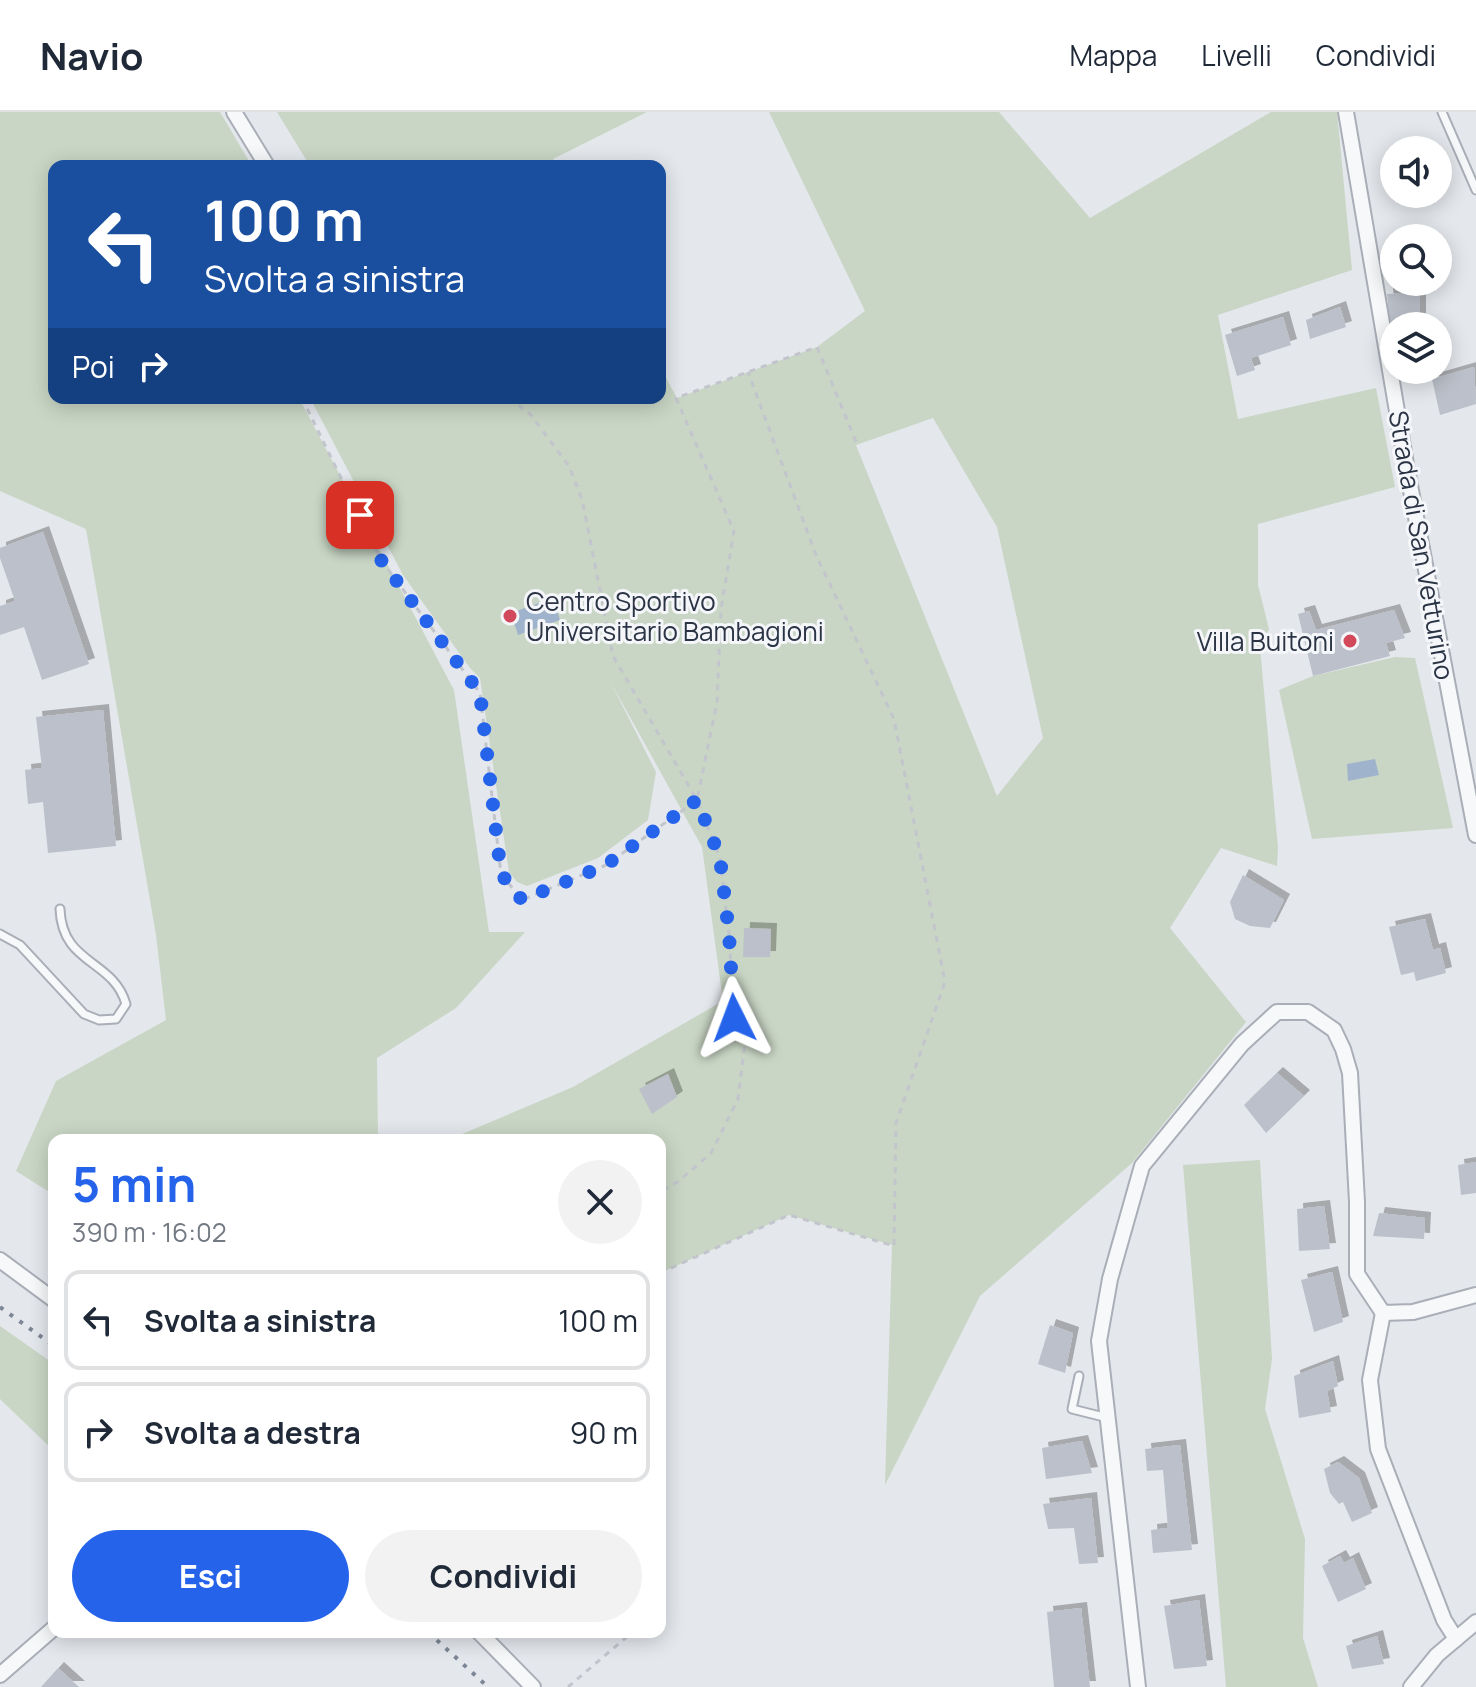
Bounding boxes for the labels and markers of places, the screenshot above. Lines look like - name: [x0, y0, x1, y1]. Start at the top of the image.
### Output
- pin: [326, 481, 394, 549]
- place label: Centro Sportivo Universitario Bambagioni: [526, 583, 824, 649]
- marker: Centro Sportivo Universitario Bambagioni: [501, 607, 519, 625]
- place label: Villa Buitoni: [1197, 623, 1334, 659]
- marker: Villa Buitoni: [1341, 632, 1359, 650]

